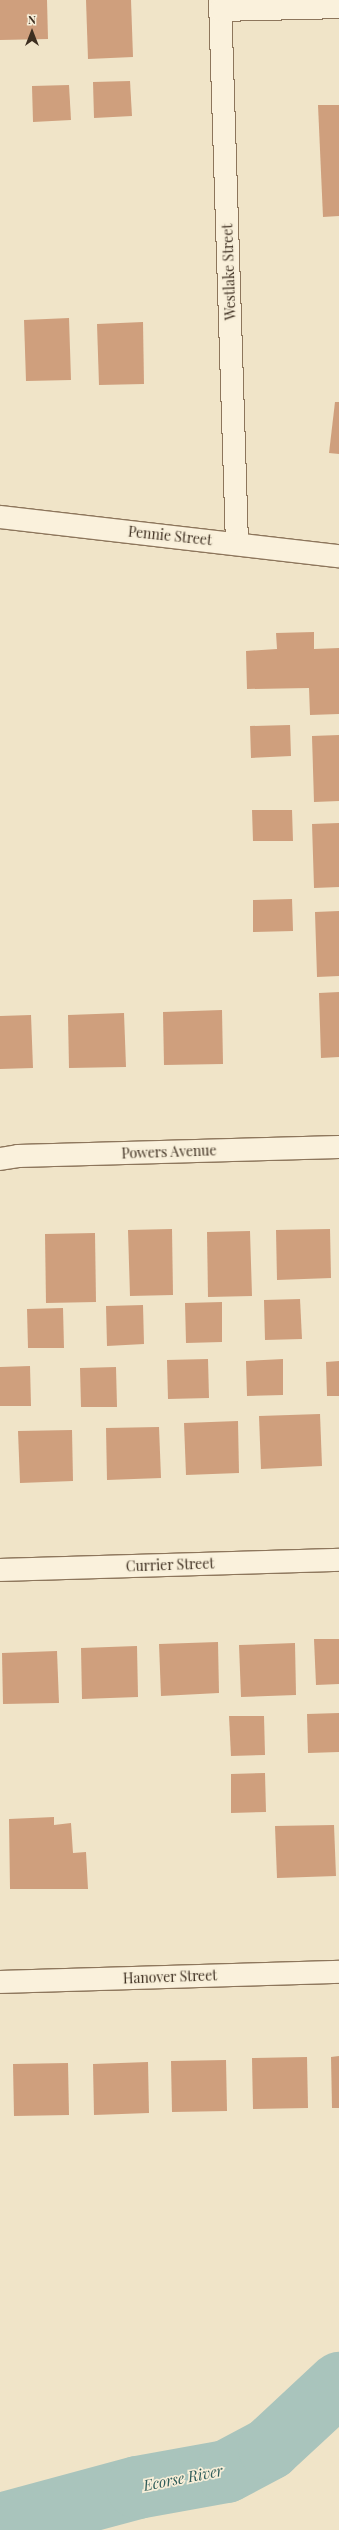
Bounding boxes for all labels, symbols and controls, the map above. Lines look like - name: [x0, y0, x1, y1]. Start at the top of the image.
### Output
- north arrow: [12, 12, 52, 52]
- text: N: [28, 12, 36, 27]
- street label: Westlake Street: [219, 224, 239, 320]
- street label: Pennie Street: [127, 523, 213, 549]
- street label: Powers Avenue: [121, 1142, 217, 1162]
- street label: Currier Street: [125, 1555, 215, 1575]
- street label: Hanover Street: [122, 1967, 218, 1987]
- water label: Ecorse River: [142, 2461, 224, 2495]

